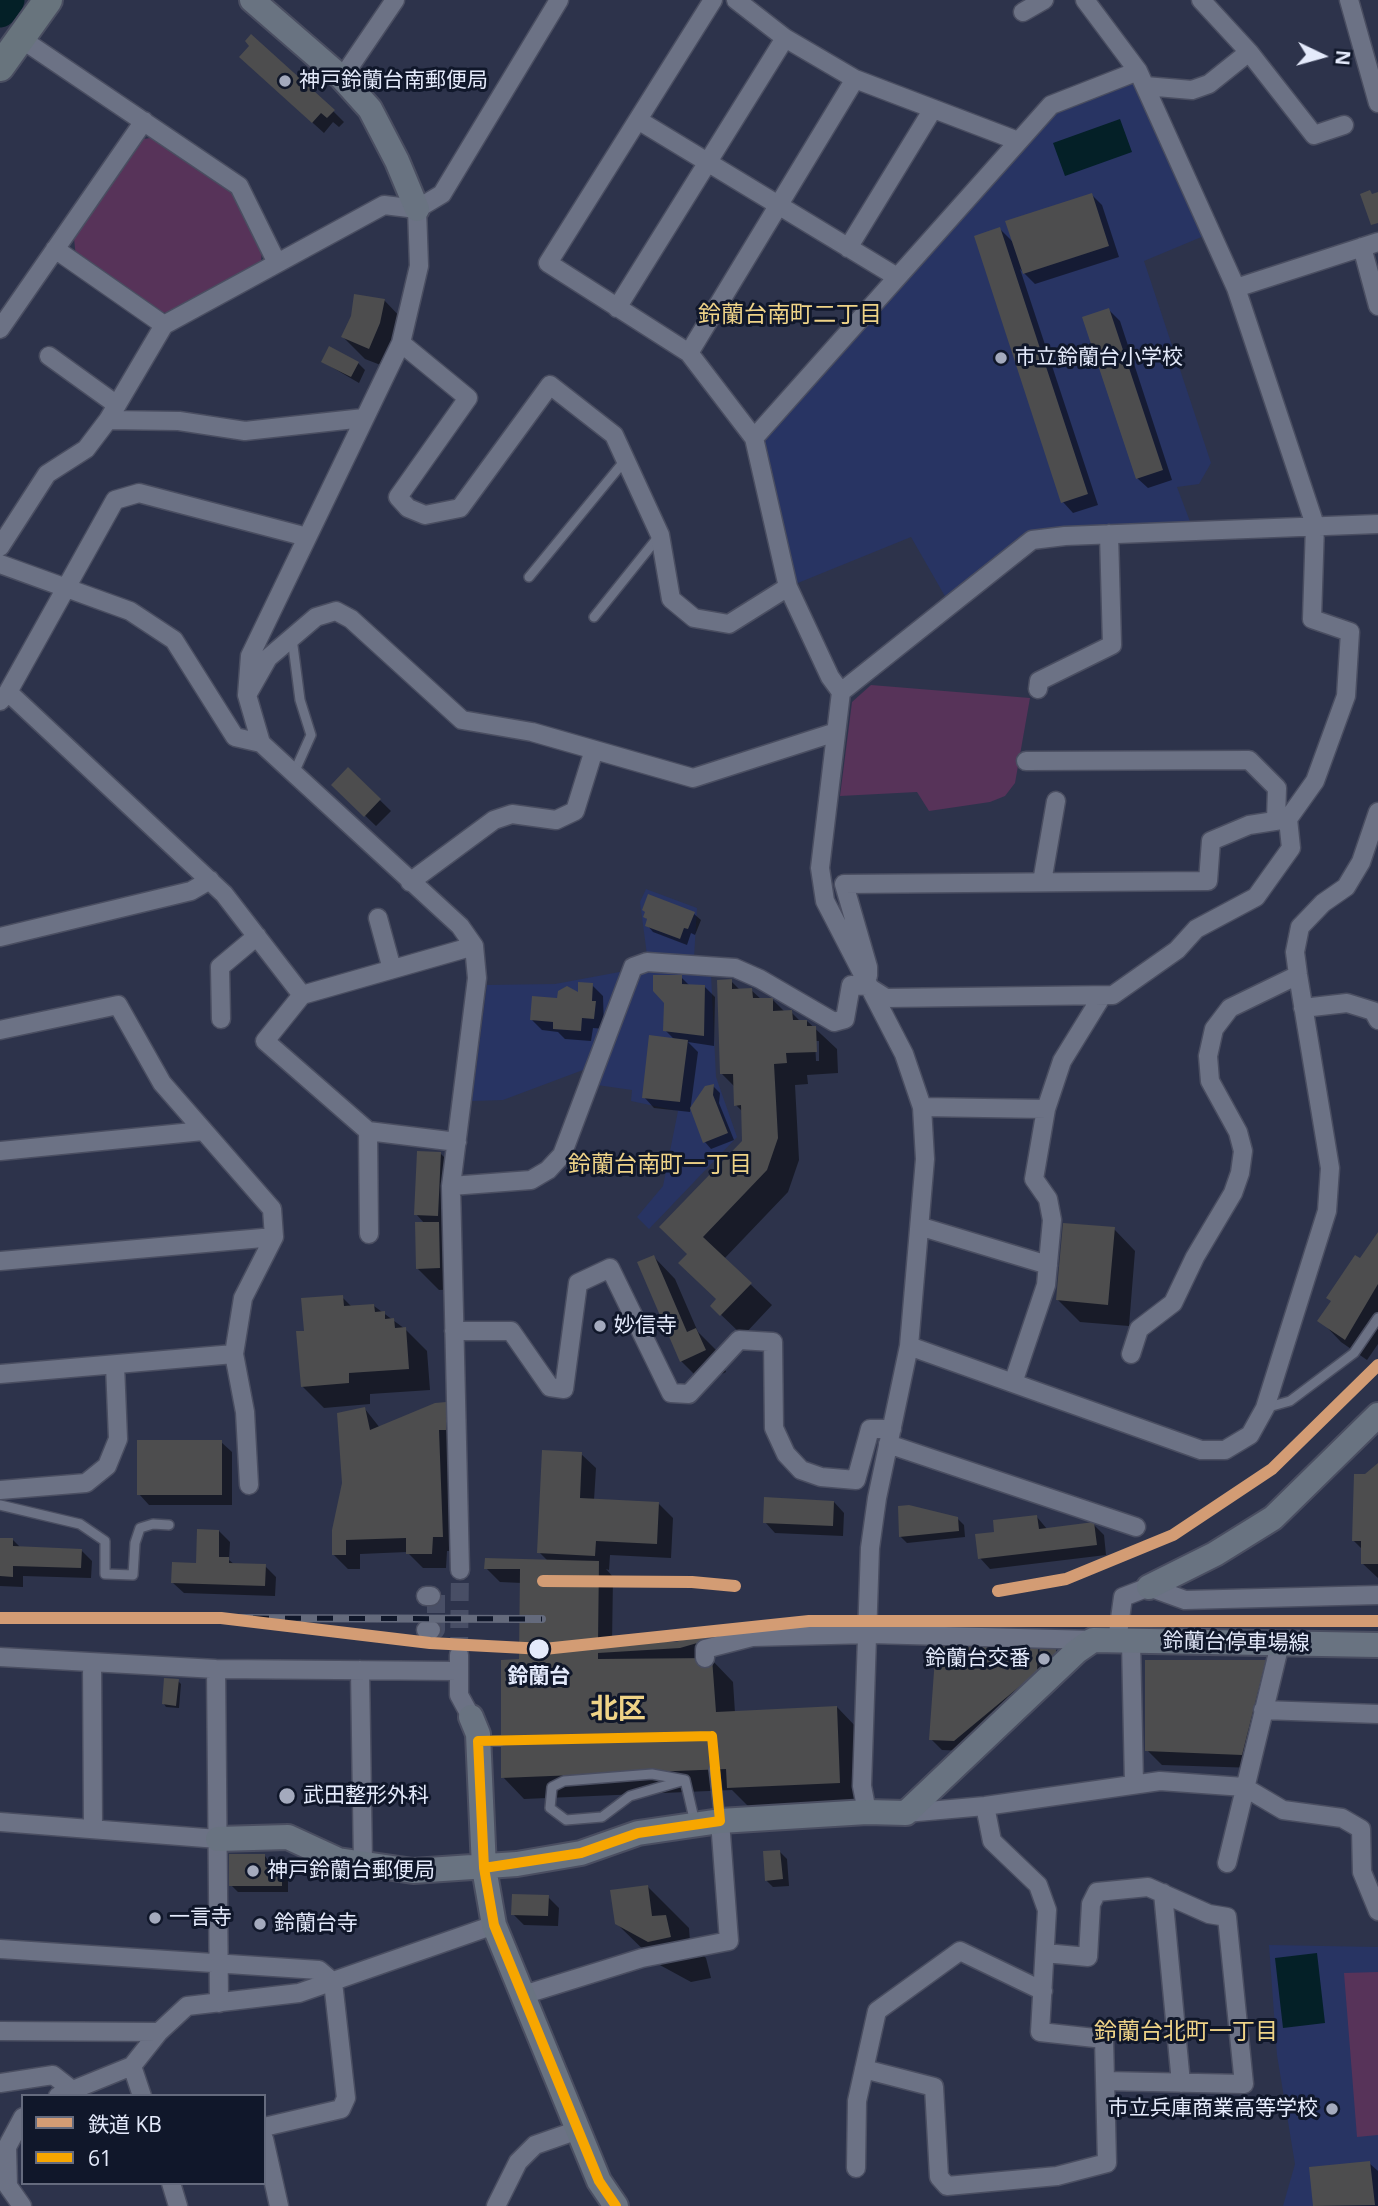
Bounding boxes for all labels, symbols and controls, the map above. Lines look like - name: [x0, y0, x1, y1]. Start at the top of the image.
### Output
- north arrow: [1287, 21, 1357, 91]
- text: N: [1329, 49, 1357, 67]
- place label: 神戸鈴蘭台南郵便局: [299, 68, 488, 94]
- marker: 神戸鈴蘭台南郵便局: [277, 73, 293, 89]
- district label: 鈴蘭台南町二丁目: [698, 301, 882, 329]
- place label: 市立鈴蘭台小学校: [1015, 345, 1183, 371]
- marker: 市立鈴蘭台小学校: [993, 350, 1009, 366]
- district label: 鈴蘭台南町一丁目: [568, 1151, 752, 1179]
- place label: 妙信寺: [614, 1313, 677, 1339]
- marker: 妙信寺: [592, 1318, 608, 1334]
- street label: 鈴蘭台停車場線: [1162, 1629, 1310, 1657]
- marker: 鈴蘭台: [527, 1637, 551, 1661]
- place label: 鈴蘭台交番: [925, 1646, 1030, 1672]
- marker: 鈴蘭台交番: [1036, 1651, 1052, 1667]
- place label: 鈴蘭台: [508, 1664, 570, 1690]
- district label: 北区: [590, 1693, 646, 1727]
- place label: 武田整形外科: [303, 1783, 429, 1809]
- marker: 武田整形外科: [277, 1786, 297, 1806]
- place label: 神戸鈴蘭台郵便局: [267, 1858, 435, 1884]
- marker: 神戸鈴蘭台郵便局: [245, 1863, 261, 1879]
- place label: 一言寺: [169, 1905, 232, 1931]
- marker: 一言寺: [147, 1910, 163, 1926]
- place label: 鈴蘭台寺: [274, 1911, 358, 1937]
- marker: 鈴蘭台寺: [252, 1916, 268, 1932]
- district label: 鈴蘭台北町一丁目: [1094, 2018, 1278, 2046]
- legend: [21, 2094, 266, 2185]
- place label: 市立兵庫商業高等学校: [1108, 2096, 1318, 2122]
- marker: 市立兵庫商業高等学校: [1324, 2101, 1340, 2117]
- text: 鉄道 KB: [88, 2110, 162, 2138]
- text: 61: [88, 2144, 112, 2172]

